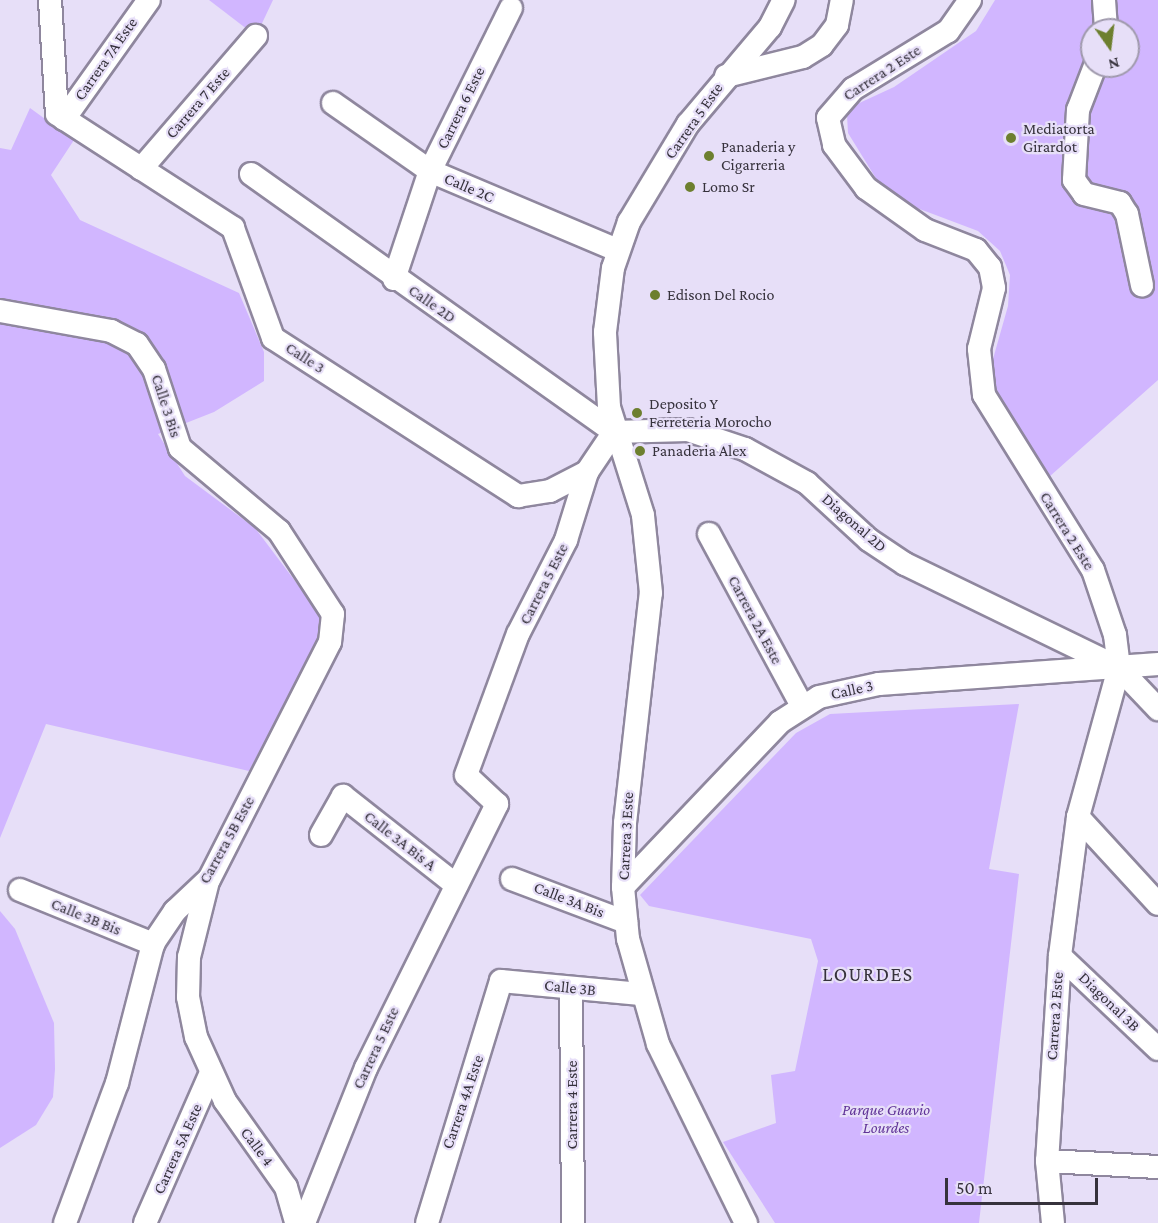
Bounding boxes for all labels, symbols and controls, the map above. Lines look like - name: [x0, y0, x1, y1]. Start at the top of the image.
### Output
- street label: Carrera 7A Este: [70, 14, 142, 104]
- north arrow: [1080, 18, 1140, 78]
- street label: Carrera 2 Este: [840, 41, 924, 105]
- text: N: [1107, 54, 1121, 74]
- street label: Carrera 7 Este: [162, 63, 234, 143]
- street label: Carrera 6 Este: [433, 64, 489, 152]
- street label: Carrera 5 Este: [661, 79, 727, 163]
- place label: Mediatorta Girardot: [1023, 119, 1095, 157]
- marker: Mediatorta Girardot: [1004, 131, 1018, 145]
- place label: Panaderia y Cigarreria: [721, 137, 795, 175]
- marker: Panaderia y Cigarreria: [702, 149, 716, 163]
- street label: Calle 2C: [441, 169, 497, 207]
- place label: Lomo Sr: [702, 177, 755, 197]
- marker: Lomo Sr: [683, 180, 697, 194]
- street label: Calle 2D: [405, 281, 459, 327]
- place label: Edison Del Rocio: [667, 285, 774, 305]
- marker: Edison Del Rocio: [648, 288, 662, 302]
- street label: Calle 3: [282, 338, 328, 378]
- street label: Calle 3 Bis: [147, 372, 185, 440]
- place label: Deposito Y Ferreteria Morocho: [649, 394, 772, 432]
- marker: Deposito Y Ferreteria Morocho: [630, 406, 644, 420]
- place label: Panaderia Alex: [652, 441, 747, 461]
- marker: Panaderia Alex: [633, 444, 647, 458]
- street label: Carrera 2 Este: [1035, 488, 1099, 574]
- street label: Diagonal 2D: [818, 490, 890, 556]
- street label: Carrera 5 Este: [515, 540, 573, 628]
- street label: Carrera 2A Este: [724, 572, 786, 668]
- street label: Calle 3: [829, 676, 875, 704]
- street label: Carrera 3 Este: [614, 791, 638, 881]
- street label: Carrera 5B Este: [195, 793, 259, 887]
- street label: Calle 3A Bis A: [360, 807, 440, 875]
- street label: Calle 3A Bis: [531, 878, 607, 922]
- street label: Calle 3B Bis: [48, 894, 124, 940]
- district label: LOURDES: [822, 962, 914, 986]
- street label: Diagonal 3B: [1074, 968, 1144, 1036]
- street label: Carrera 2 Este: [1042, 971, 1068, 1061]
- street label: Calle 3B: [543, 976, 597, 1000]
- street label: Carrera 5 Este: [349, 1004, 403, 1092]
- street label: Carrera 4A Este: [438, 1053, 488, 1151]
- street label: Carrera 4 Este: [562, 1061, 582, 1149]
- park label: Parque Guavio Lourdes: [842, 1100, 930, 1138]
- street label: Carrera 5A Este: [149, 1101, 207, 1197]
- street label: Calle 4: [236, 1124, 278, 1170]
- scale bar: [948, 1166, 1101, 1204]
- text: 50 m: [956, 1178, 993, 1198]

